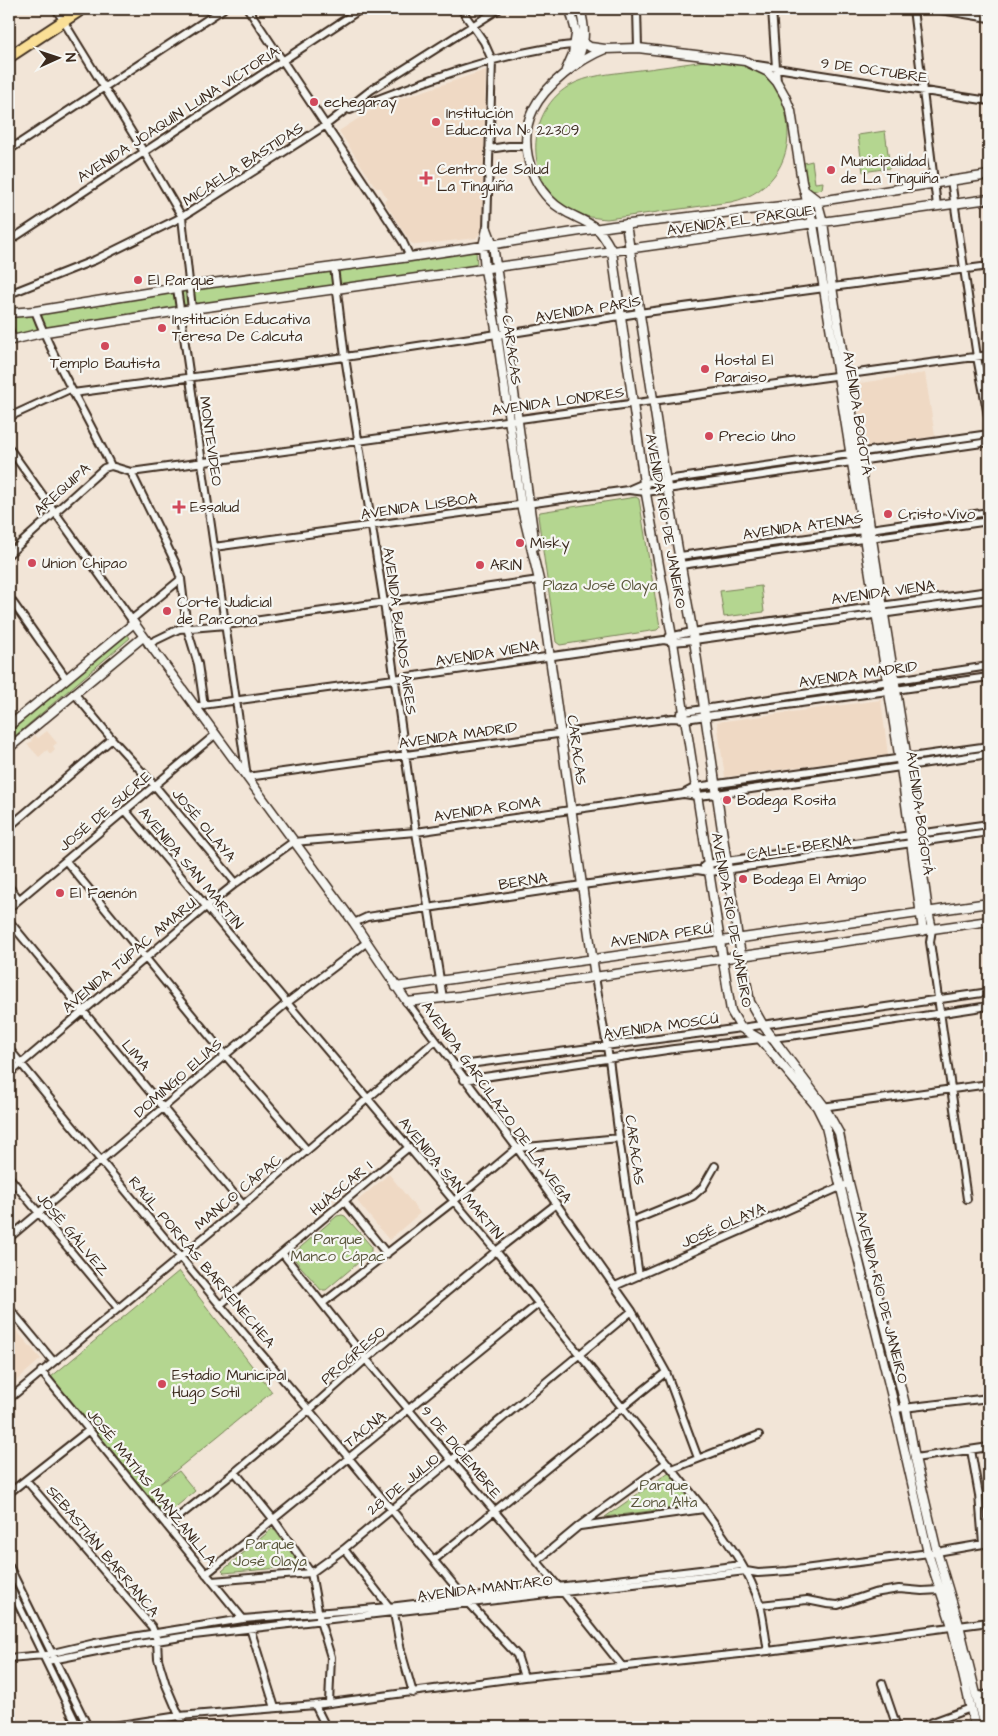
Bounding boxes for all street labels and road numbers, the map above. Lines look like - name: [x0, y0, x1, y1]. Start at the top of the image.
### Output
- street label: AVENIDA JOAQUÍN LUNA VICTORIA: [73, 41, 284, 188]
- street label: 9 DE OCTUBRE: [819, 53, 929, 88]
- street label: MICAELA BASTIDAS: [179, 117, 308, 211]
- street label: AVENIDA EL PARQUE: [665, 200, 815, 241]
- street label: AVENIDA PARÍS: [534, 291, 643, 328]
- street label: CARACAS: [496, 314, 527, 387]
- street label: AVENIDA BOGOTÁ: [837, 350, 878, 477]
- street label: AVENIDA LONDRES: [490, 382, 626, 421]
- street label: MONTEVIDEO: [194, 395, 227, 487]
- street label: AVENIDA RÍO DE JANEIRO: [640, 432, 691, 610]
- street label: AREQUIPA: [29, 458, 96, 521]
- street label: AVENIDA LISBOA: [359, 488, 479, 525]
- street label: AVENIDA ATENAS: [741, 508, 865, 545]
- street label: AVENIDA BUENOS AIRES: [377, 546, 422, 717]
- street label: AVENIDA VIENA: [830, 575, 937, 610]
- street label: AVENIDA VIENA: [434, 635, 541, 672]
- street label: AVENIDA MADRID: [798, 656, 919, 693]
- street label: CARACAS: [561, 714, 592, 787]
- street label: AVENIDA MADRID: [398, 717, 519, 754]
- street label: AVENIDA BOGOTÁ: [900, 750, 939, 877]
- street label: JOSÉ DE SUCRE: [54, 766, 156, 857]
- street label: JOSÉ OLAYA: [167, 784, 241, 867]
- street label: AVENIDA ROMA: [432, 792, 542, 827]
- street label: AVENIDA SAN MARTÍN: [133, 803, 248, 934]
- street label: CALLE BERNA: [746, 830, 853, 865]
- street label: AVENIDA RÍO DE JANEIRO: [706, 831, 757, 1009]
- street label: BERNA: [497, 867, 549, 896]
- street label: AVENIDA TÚPAC AMARU: [58, 893, 201, 1018]
- street label: AVENIDA PERÚ: [609, 918, 713, 953]
- street label: AVENIDA GARCILAZO DE LA VEGA: [416, 997, 577, 1208]
- street label: AVENIDA MOSCÚ: [602, 1008, 720, 1045]
- street label: DOMINGO ELÍAS: [130, 1034, 227, 1123]
- street label: LIMA: [116, 1035, 155, 1076]
- street label: AVENIDA SAN MARTÍN: [393, 1113, 508, 1244]
- street label: CARACAS: [619, 1114, 650, 1187]
- street label: MANCO CÁPAC: [190, 1149, 287, 1235]
- street label: HUÁSCAR I: [305, 1156, 377, 1221]
- street label: RAÚL PORRAS BARRENECHEA: [123, 1172, 280, 1353]
- street label: JOSÉ GÁLVEZ: [31, 1188, 114, 1281]
- street label: JOSÉ OLAYA: [678, 1197, 769, 1253]
- street label: AVENIDA RÍO DE JANEIRO: [850, 1209, 913, 1386]
- street label: PROGRESO: [316, 1321, 390, 1390]
- street label: 9 DE DICIEMBRE: [415, 1401, 506, 1503]
- street label: JOSÉ MATÍAS MANZANILLA: [82, 1404, 222, 1570]
- street label: TACNA: [340, 1406, 391, 1453]
- street label: 28 DE JULIO: [363, 1449, 444, 1520]
- street label: SEBASTIÁN BARRANCA: [41, 1481, 164, 1622]
- street label: AVENIDA MANTARO: [416, 1570, 554, 1607]

